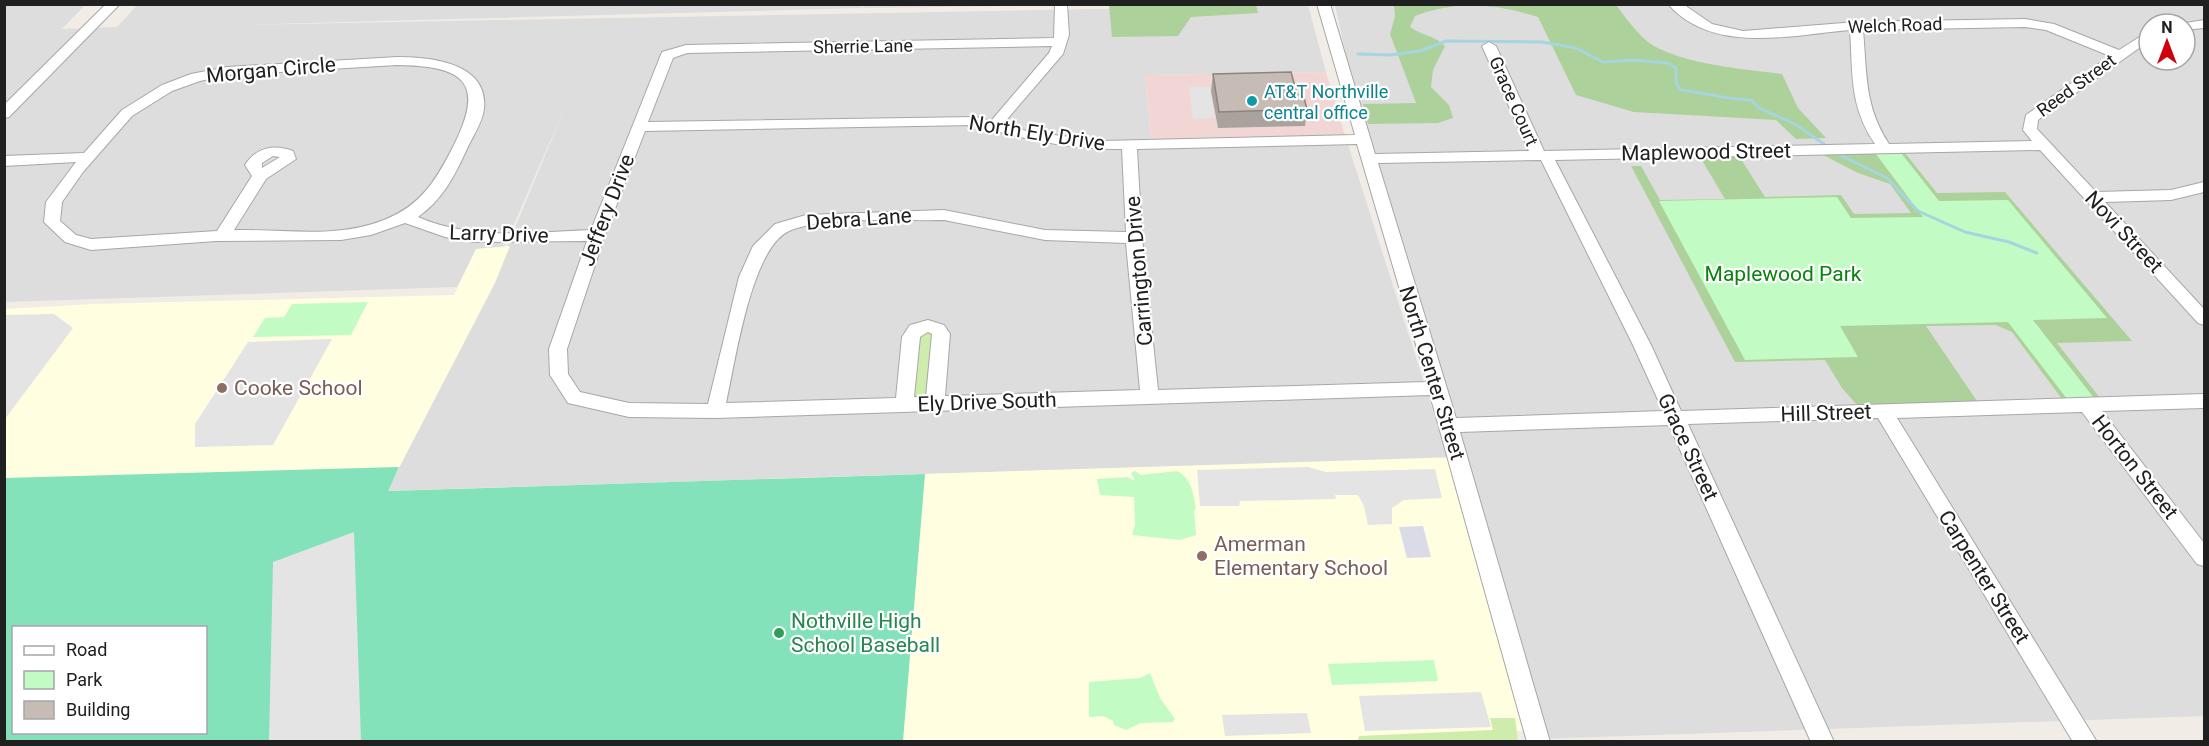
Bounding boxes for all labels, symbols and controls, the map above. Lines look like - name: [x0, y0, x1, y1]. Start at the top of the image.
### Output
- north arrow: [2137, 12, 2197, 72]
- street label: Welch Road: [1847, 13, 1943, 37]
- text: N: [2161, 18, 2173, 37]
- street label: Sherrie Lane: [813, 35, 913, 57]
- street label: Reed Street: [2032, 49, 2120, 121]
- street label: Morgan Circle: [205, 52, 337, 88]
- street label: Grace Court: [1485, 53, 1543, 149]
- place label: AT&T Northville central office: [1264, 81, 1388, 123]
- marker: AT&T Northville central office: [1245, 94, 1259, 108]
- street label: North Ely Drive: [967, 110, 1107, 156]
- street label: Maplewood Street: [1621, 139, 1791, 165]
- street label: Jeffery Drive: [575, 151, 639, 269]
- street label: Novi Street: [2080, 186, 2168, 278]
- street label: Carrington Drive: [1120, 195, 1158, 347]
- street label: Debra Lane: [806, 203, 912, 235]
- street label: Larry Drive: [449, 220, 549, 248]
- park label: Maplewood Park: [1705, 262, 1862, 286]
- street label: North Center Street: [1394, 283, 1470, 463]
- place label: Cooke School: [234, 376, 363, 400]
- marker: Cooke School: [215, 381, 229, 395]
- street label: Ely Drive South: [917, 388, 1057, 416]
- street label: Grace Street: [1653, 390, 1723, 504]
- street label: Hill Street: [1780, 399, 1872, 427]
- street label: Horton Street: [2087, 410, 2183, 524]
- street label: Carpenter Street: [1933, 506, 2035, 648]
- place label: Amerman Elementary School: [1214, 532, 1388, 580]
- marker: Amerman Elementary School: [1195, 549, 1209, 563]
- place label: Nothville High School Baseball: [791, 609, 940, 657]
- legend: [12, 626, 207, 734]
- marker: Nothville High School Baseball: [772, 626, 786, 640]
- text: Road: [66, 639, 107, 660]
- text: Park: [66, 669, 103, 690]
- text: Building: [66, 699, 130, 720]

